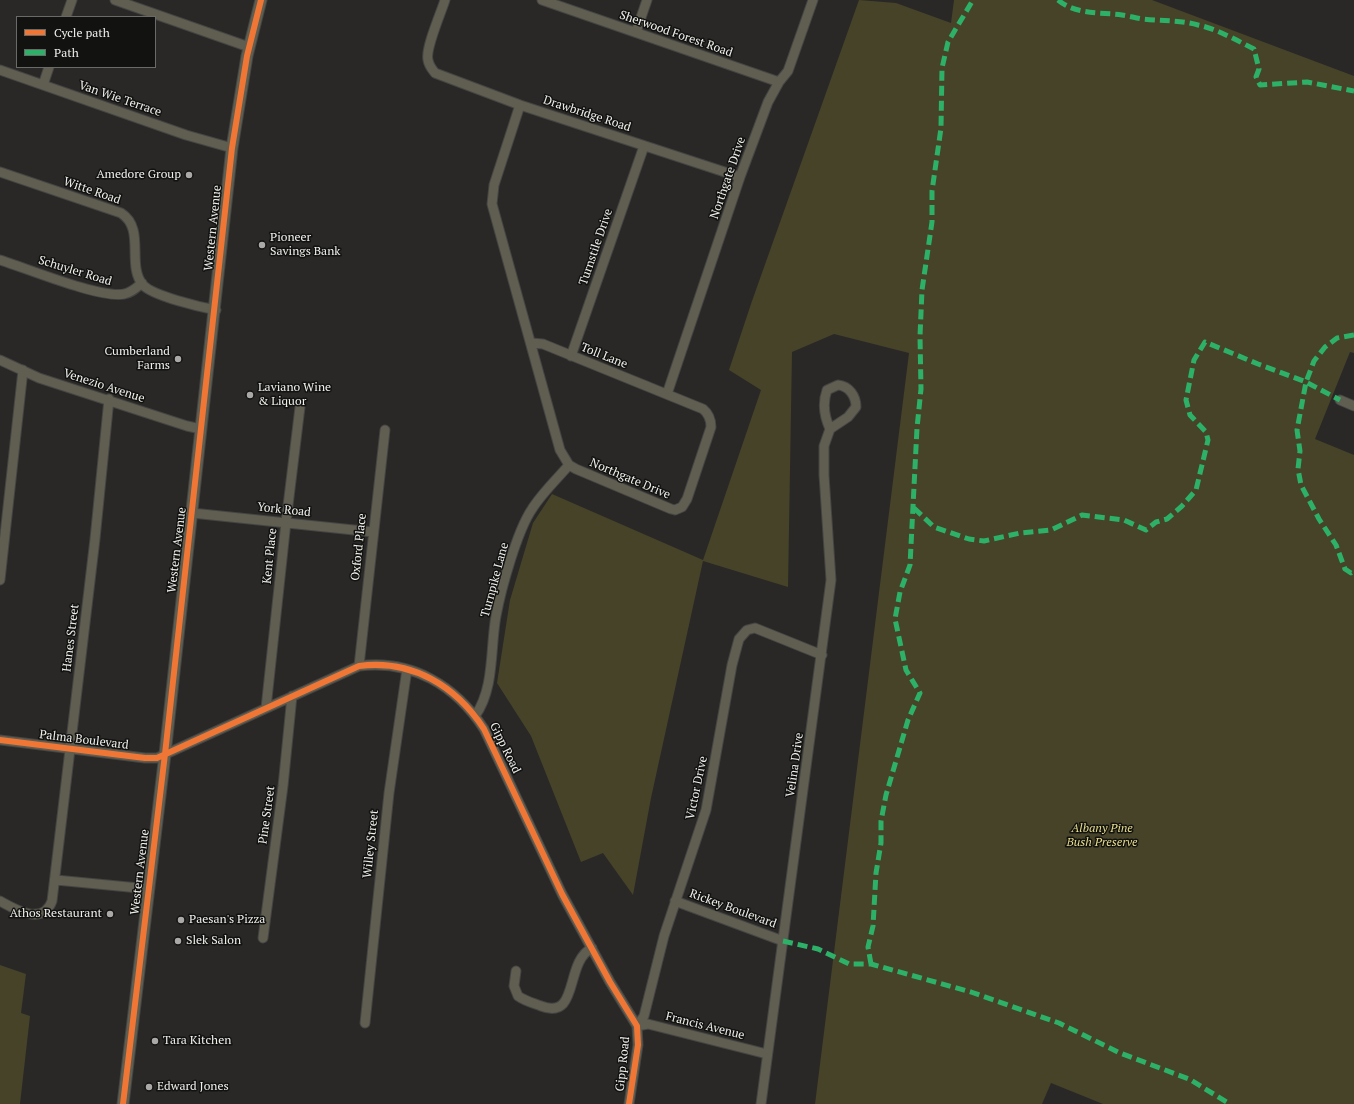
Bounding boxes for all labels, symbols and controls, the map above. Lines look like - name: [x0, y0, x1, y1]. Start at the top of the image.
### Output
- street label: Sherwood Forest Road: [617, 8, 735, 60]
- legend: [16, 16, 156, 68]
- text: Cycle path: [54, 25, 110, 40]
- text: Path: [54, 45, 79, 60]
- street label: Van Wie Terrace: [77, 78, 163, 120]
- street label: Drawbridge Road: [541, 93, 633, 135]
- street label: Northgate Drive: [707, 135, 749, 221]
- place label: Amedore Group: [96, 168, 181, 182]
- marker: Amedore Group: [184, 170, 194, 180]
- street label: Witte Road: [62, 175, 122, 207]
- street label: Western Avenue: [201, 184, 225, 272]
- street label: Turnstile Drive: [576, 207, 616, 287]
- place label: Pioneer Savings Bank: [270, 231, 340, 259]
- marker: Pioneer Savings Bank: [257, 240, 267, 250]
- street label: Schuyler Road: [37, 253, 113, 289]
- street label: Toll Lane: [578, 340, 630, 372]
- place label: Cumberland Farms: [104, 345, 170, 373]
- marker: Cumberland Farms: [173, 354, 183, 364]
- street label: Venezio Avenue: [62, 366, 146, 406]
- place label: Laviano Wine & Liquor: [258, 381, 331, 409]
- marker: Laviano Wine & Liquor: [245, 390, 255, 400]
- street label: Northgate Drive: [588, 456, 672, 502]
- street label: York Road: [257, 500, 311, 520]
- street label: Western Avenue: [165, 506, 189, 594]
- street label: Oxford Place: [348, 513, 370, 581]
- street label: Kent Place: [260, 527, 280, 585]
- street label: Turnpike Lane: [478, 541, 512, 619]
- street label: Hanes Street: [60, 603, 82, 673]
- street label: Gipp Road: [486, 720, 524, 776]
- street label: Palma Boulevard: [39, 727, 129, 753]
- street label: Velina Drive: [783, 732, 807, 798]
- street label: Victor Drive: [683, 755, 711, 821]
- street label: Pine Street: [256, 785, 278, 845]
- street label: Willey Street: [360, 809, 382, 879]
- park label: Albany Pine Bush Preserve: [1066, 822, 1138, 850]
- street label: Western Avenue: [128, 828, 152, 916]
- street label: Rickey Boulevard: [688, 887, 778, 931]
- place label: Athos Restaurant: [10, 907, 102, 921]
- marker: Athos Restaurant: [105, 909, 115, 919]
- place label: Paesan's Pizza: [189, 913, 265, 927]
- marker: Paesan's Pizza: [176, 915, 186, 925]
- place label: Slek Salon: [186, 934, 241, 948]
- marker: Slek Salon: [173, 936, 183, 946]
- street label: Francis Avenue: [664, 1009, 746, 1043]
- place label: Tara Kitchen: [163, 1034, 231, 1048]
- marker: Tara Kitchen: [150, 1036, 160, 1046]
- street label: Gipp Road: [613, 1036, 633, 1092]
- place label: Edward Jones: [157, 1080, 229, 1094]
- marker: Edward Jones: [144, 1082, 154, 1092]

